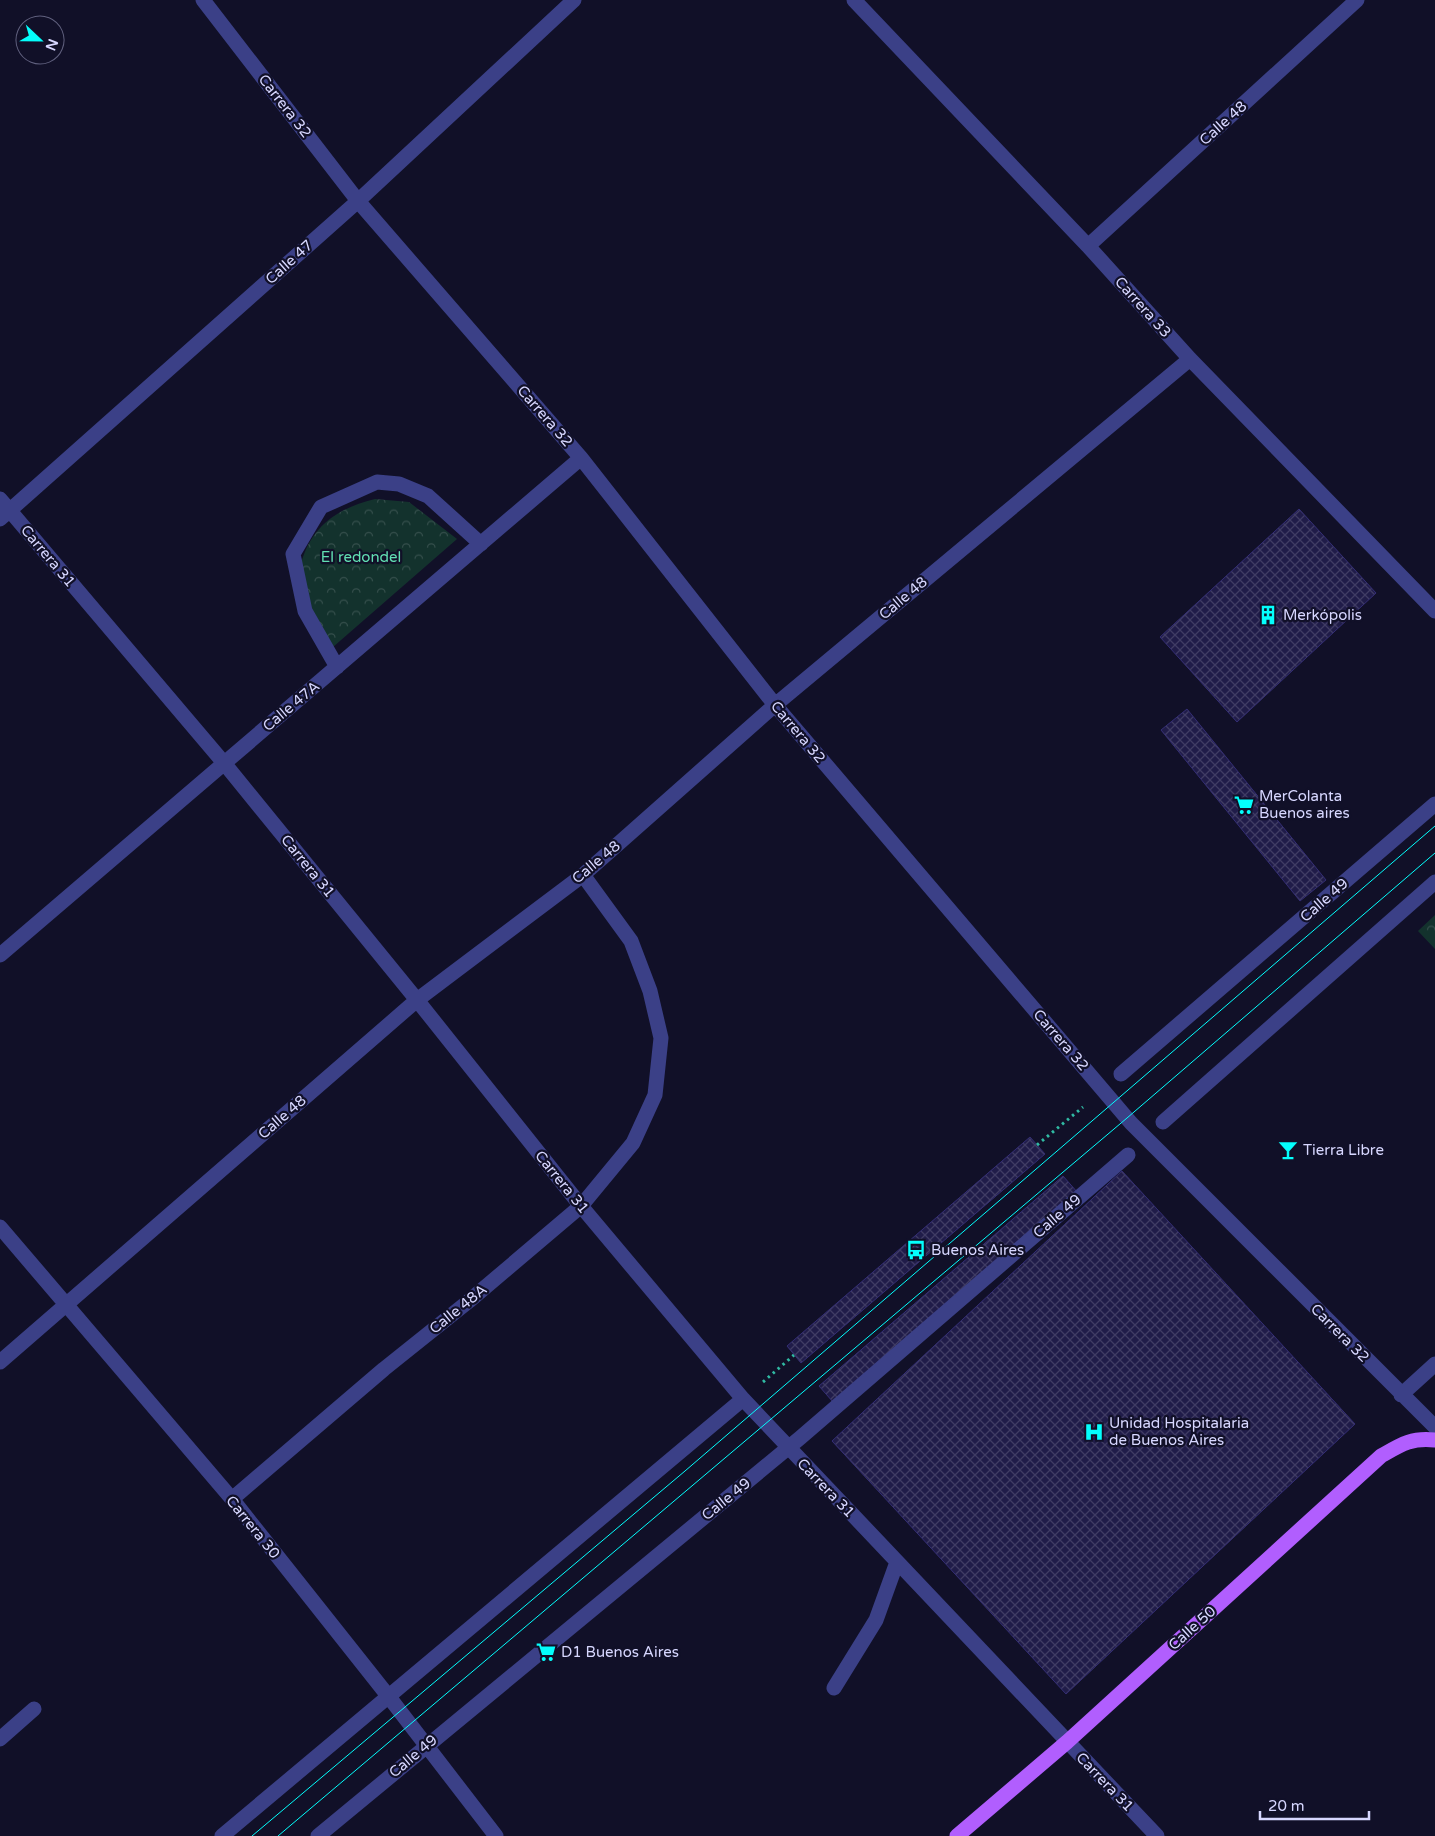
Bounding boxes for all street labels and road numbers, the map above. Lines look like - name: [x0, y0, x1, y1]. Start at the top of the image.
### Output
- street label: Carrera 32: [255, 71, 315, 141]
- street label: Calle 48: [1196, 97, 1250, 149]
- street label: Calle 47: [262, 236, 316, 288]
- street label: Carrera 33: [1111, 273, 1175, 341]
- street label: Carrera 32: [513, 382, 577, 450]
- street label: Carrera 31: [17, 521, 79, 591]
- street label: Calle 48: [875, 573, 931, 623]
- street label: Calle 47A: [259, 677, 323, 735]
- street label: Carrera 32: [767, 697, 829, 767]
- street label: Carrera 31: [277, 831, 339, 901]
- street label: Calle 48: [568, 837, 624, 887]
- street label: Calle 49: [1296, 874, 1352, 926]
- street label: Carrera 32: [1029, 1006, 1093, 1074]
- street label: Calle 48: [254, 1091, 310, 1143]
- street label: Carrera 31: [531, 1147, 593, 1217]
- street label: Calle 49: [1029, 1190, 1085, 1242]
- street label: Calle 48A: [426, 1280, 490, 1338]
- street label: Carrera 32: [1307, 1300, 1373, 1366]
- street label: Carrera 31: [793, 1455, 859, 1521]
- street label: Calle 49: [698, 1474, 754, 1524]
- street label: Carrera 30: [222, 1492, 284, 1562]
- street label: Calle 50: [1165, 1602, 1219, 1654]
- street label: Calle 49: [385, 1731, 441, 1781]
- street label: Carrera 31: [1072, 1749, 1138, 1815]

